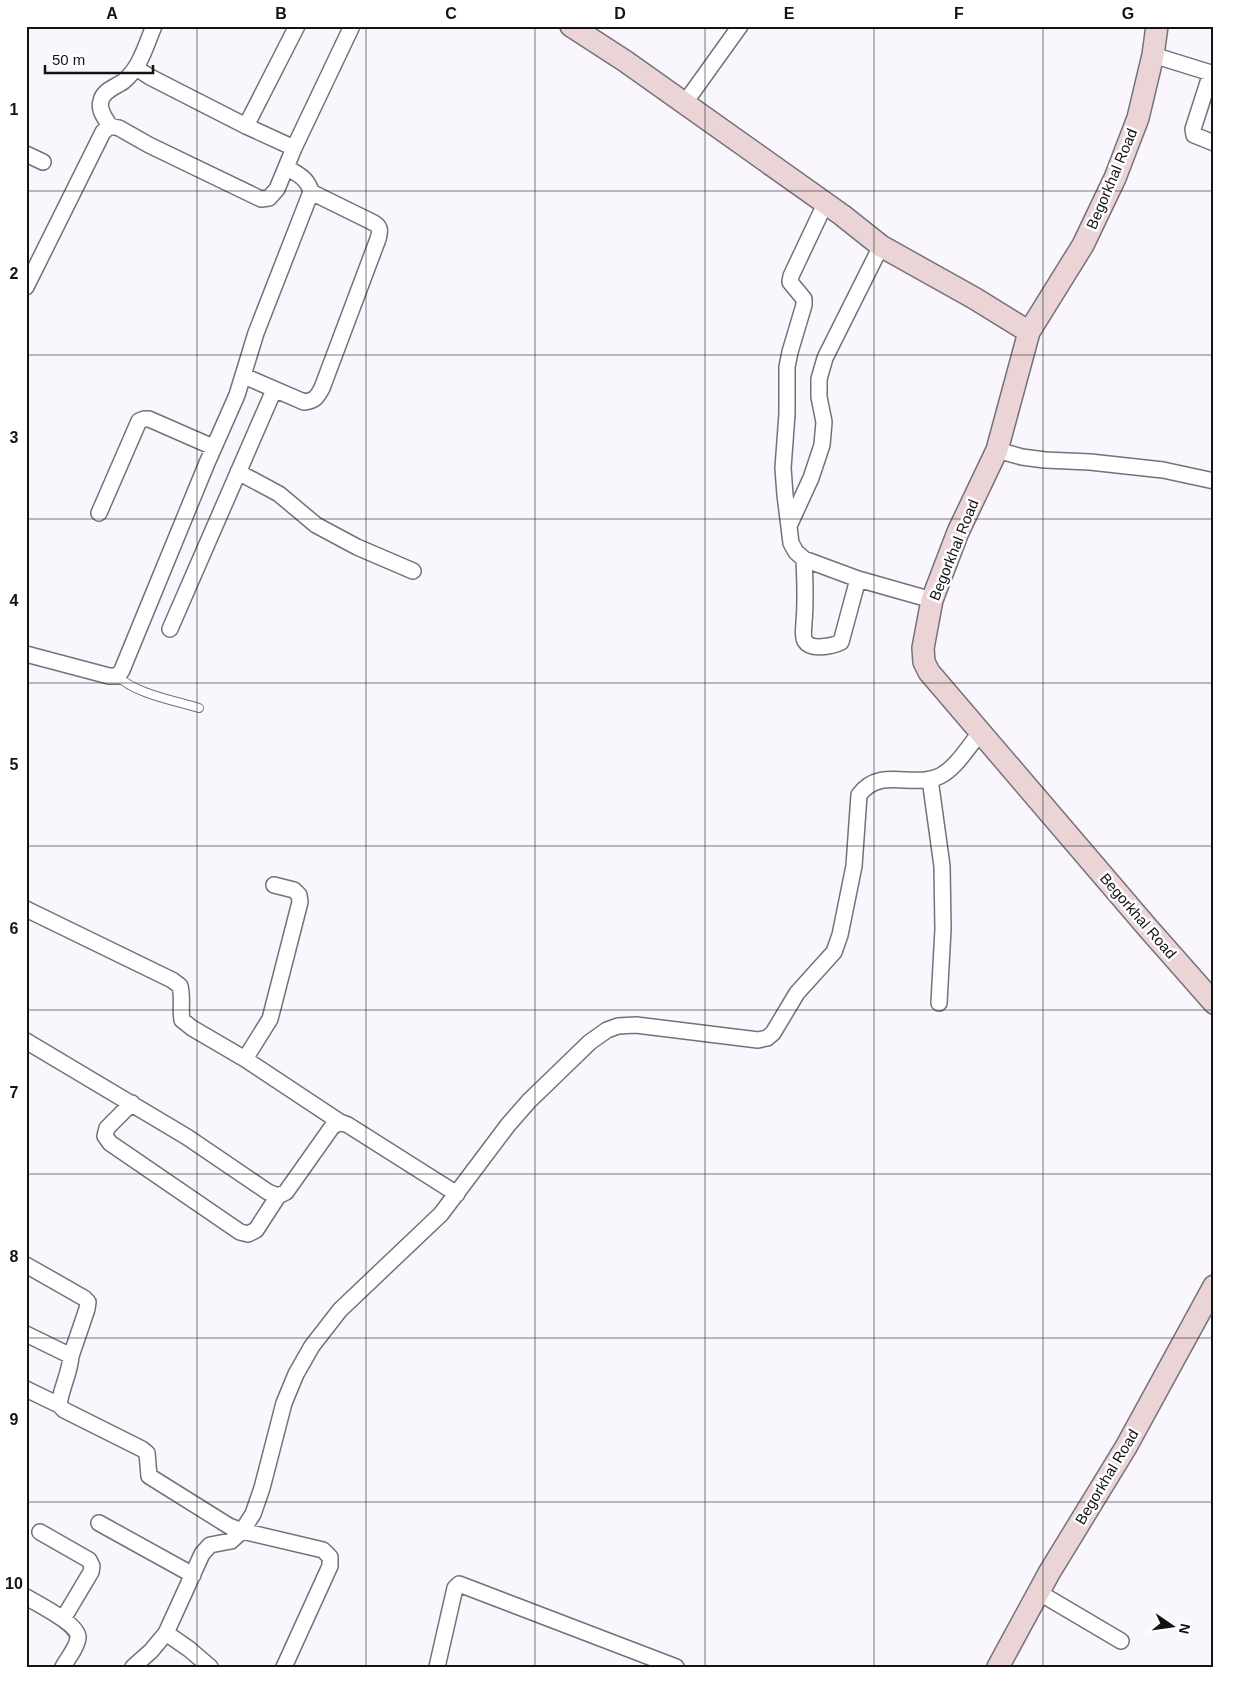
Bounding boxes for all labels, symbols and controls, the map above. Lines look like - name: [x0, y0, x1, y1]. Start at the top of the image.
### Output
- text: A: [106, 5, 118, 22]
- text: B: [275, 5, 287, 22]
- text: C: [445, 5, 457, 22]
- text: D: [614, 5, 626, 22]
- text: E: [784, 5, 795, 22]
- text: F: [954, 5, 964, 22]
- text: G: [1122, 5, 1134, 22]
- scale bar: [45, 42, 152, 74]
- text: 50 m: [52, 51, 85, 68]
- text: 1: [10, 101, 19, 118]
- street label: Begorkhal Road: [1083, 126, 1140, 232]
- text: 2: [10, 265, 19, 282]
- text: 3: [10, 429, 19, 446]
- street label: Begorkhal Road: [926, 497, 982, 603]
- text: 4: [10, 592, 19, 609]
- text: 5: [10, 756, 19, 773]
- street label: Begorkhal Road: [1097, 870, 1180, 962]
- text: 6: [10, 920, 19, 937]
- text: 7: [10, 1084, 19, 1101]
- text: 8: [10, 1248, 19, 1265]
- text: 9: [10, 1411, 19, 1428]
- street label: Begorkhal Road: [1072, 1426, 1142, 1527]
- text: 10: [5, 1575, 23, 1592]
- north arrow: [1148, 1600, 1198, 1650]
- text: N: [1176, 1622, 1194, 1636]

